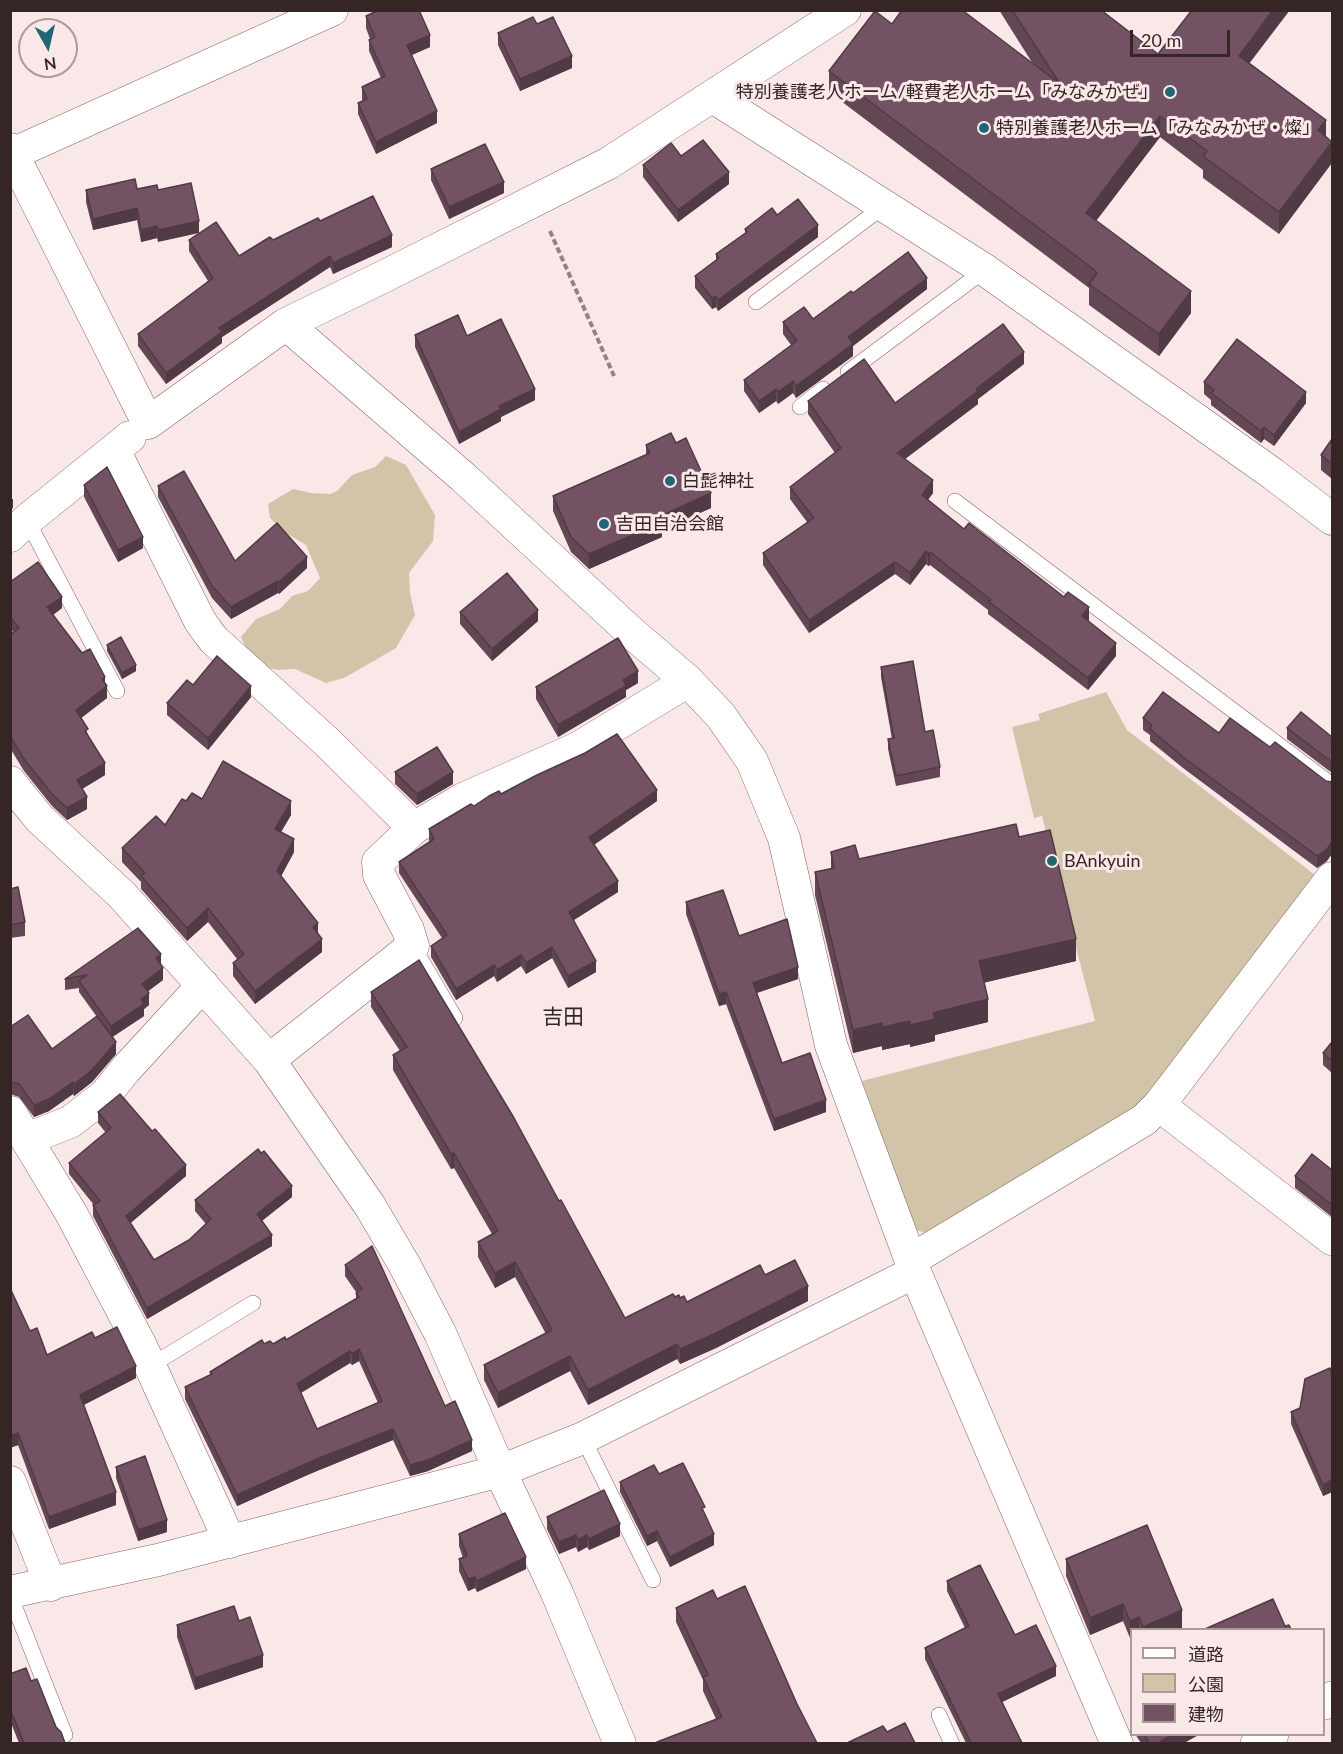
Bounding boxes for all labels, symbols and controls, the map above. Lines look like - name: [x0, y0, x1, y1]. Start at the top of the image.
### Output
- north arrow: [18, 18, 78, 78]
- scale bar: [1133, 18, 1234, 56]
- text: 20 m: [1141, 29, 1181, 51]
- text: N: [43, 54, 58, 75]
- place label: 特別養護老人ホーム/軽費老人ホーム「みなみかぜ」: [736, 81, 1158, 103]
- marker: 特別養護老人ホーム/軽費老人ホーム「みなみかぜ」: [1163, 85, 1177, 99]
- place label: 特別養護老人ホーム「みなみかぜ・燦」: [996, 117, 1320, 139]
- marker: 特別養護老人ホーム「みなみかぜ・燦」: [977, 121, 991, 135]
- place label: 白髭神社: [682, 470, 754, 492]
- marker: 白髭神社: [663, 474, 677, 488]
- place label: 吉田自治会館: [616, 513, 724, 535]
- marker: 吉田自治会館: [597, 517, 611, 531]
- place label: BAnkyuin: [1064, 850, 1140, 872]
- marker: BAnkyuin: [1045, 854, 1059, 868]
- district label: 吉田: [542, 1004, 584, 1030]
- legend: [1130, 1628, 1325, 1736]
- text: 道路: [1188, 1643, 1224, 1665]
- text: 公園: [1188, 1673, 1224, 1695]
- text: 建物: [1188, 1703, 1224, 1725]

